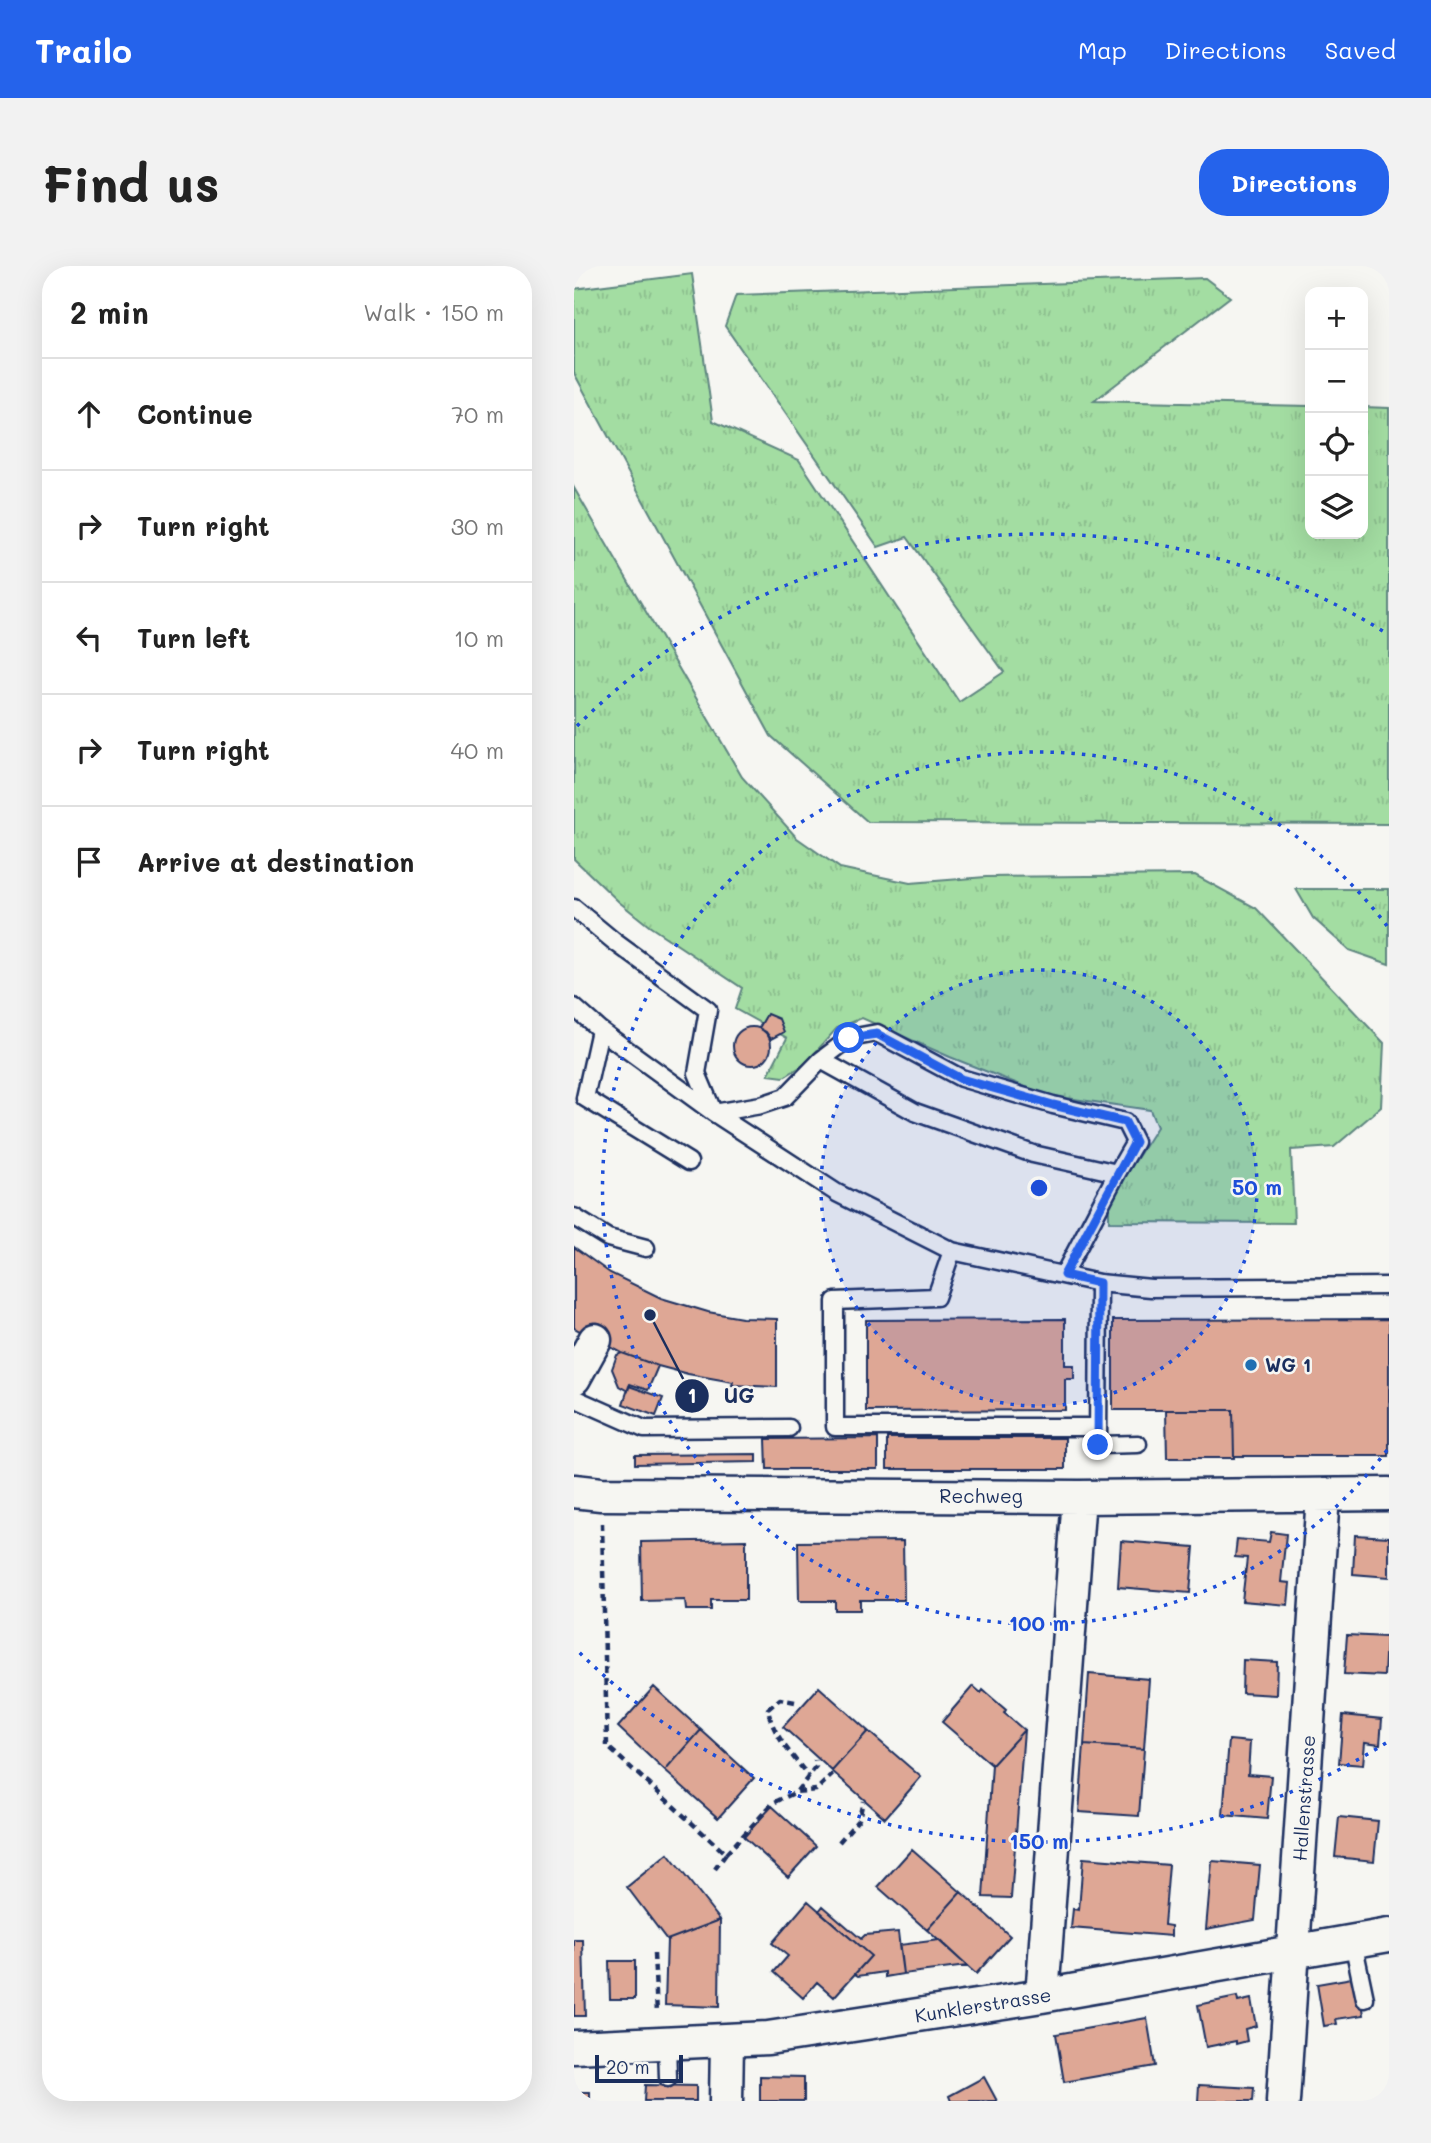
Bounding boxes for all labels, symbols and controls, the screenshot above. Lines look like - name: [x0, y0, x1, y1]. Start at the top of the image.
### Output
- text: Trailo: [35, 28, 132, 71]
- text: Map: [1078, 34, 1127, 65]
- text: Directions: [1165, 34, 1287, 65]
- text: Saved: [1325, 34, 1396, 65]
- button: Directions: [1199, 149, 1389, 216]
- text: Find us: [42, 151, 220, 214]
- map controls: [1305, 287, 1368, 539]
- button: +: [1305, 287, 1368, 350]
- text: 2 min: [70, 292, 149, 332]
- text: Walk · 150 m: [363, 297, 504, 327]
- button: −: [1305, 350, 1368, 413]
- icon: ahead: [70, 395, 108, 433]
- text: Continue: [137, 397, 253, 431]
- text: 70 m: [451, 399, 504, 429]
- button: locate: [1305, 413, 1368, 476]
- button: layers: [1305, 476, 1368, 539]
- icon: right: [70, 507, 108, 545]
- text: Turn right: [137, 509, 270, 543]
- text: 30 m: [451, 511, 504, 541]
- icon: left: [70, 619, 108, 657]
- text: Turn left: [137, 621, 250, 655]
- text: 10 m: [454, 623, 504, 653]
- icon: right: [70, 731, 108, 769]
- text: Turn right: [137, 733, 270, 767]
- text: 40 m: [451, 735, 504, 765]
- icon: arrive: [70, 843, 108, 881]
- text: Arrive at destination: [137, 845, 414, 879]
- route start: [833, 1022, 864, 1053]
- text: 50 m: [1232, 1173, 1282, 1200]
- centre of rings: [1027, 1176, 1051, 1200]
- place label: WG 1: [1265, 1352, 1311, 1377]
- marker: WG 1: [1243, 1357, 1259, 1373]
- callout: UG: [674, 1375, 768, 1417]
- text: 1: [687, 1381, 697, 1408]
- text: UG: [724, 1381, 754, 1408]
- route end: [1082, 1429, 1113, 1460]
- street label: Rechweg: [939, 1483, 1023, 1508]
- text: 100 m: [1009, 1609, 1069, 1636]
- street label: Hallenstrasse: [1287, 1734, 1320, 1862]
- text: 150 m: [1009, 1827, 1069, 1854]
- street label: Kunklerstrasse: [913, 1981, 1053, 2028]
- scale bar: [595, 2052, 682, 2084]
- text: 20 m: [606, 2054, 650, 2079]

